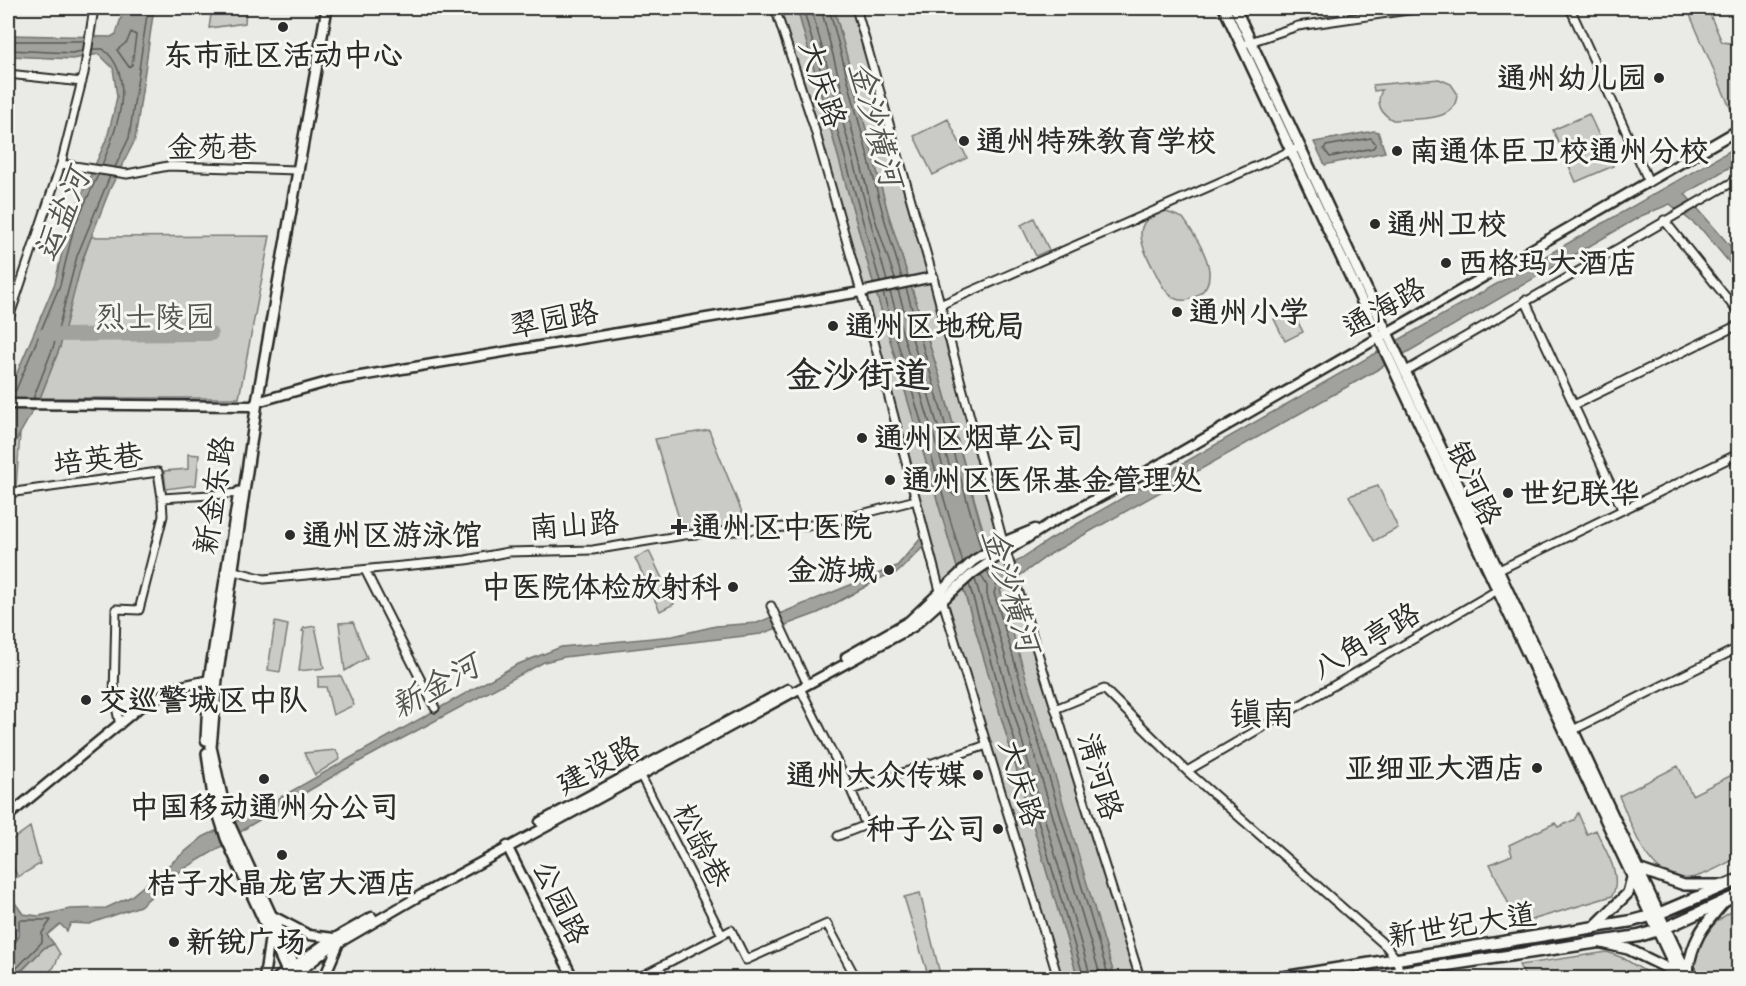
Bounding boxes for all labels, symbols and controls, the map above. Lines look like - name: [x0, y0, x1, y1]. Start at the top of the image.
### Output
- marker: 东市社区活动中心: [276, 20, 290, 34]
- street label: 大庆路: [791, 35, 855, 133]
- place label: 东市社区活动中心: [163, 36, 403, 74]
- water label: 金沙横河: [840, 57, 914, 196]
- place label: 通州幼儿园: [1497, 59, 1647, 97]
- marker: 通州幼儿园: [1652, 71, 1666, 85]
- place label: 通州特殊教育学校: [976, 122, 1216, 160]
- street label: 金苑巷: [167, 128, 257, 166]
- place label: 南通体臣卫校通州分校: [1409, 132, 1709, 170]
- marker: 通州特殊教育学校: [957, 134, 971, 148]
- marker: 南通体臣卫校通州分校: [1390, 144, 1404, 158]
- water label: 运盐河: [25, 158, 101, 267]
- place label: 通州卫校: [1387, 205, 1507, 243]
- marker: 通州卫校: [1368, 217, 1382, 231]
- place label: 西格玛大酒店: [1458, 244, 1638, 282]
- marker: 西格玛大酒店: [1439, 256, 1453, 270]
- street label: 通海路: [1336, 268, 1432, 346]
- street label: 翠园路: [506, 292, 602, 346]
- place label: 通州小学: [1189, 293, 1309, 331]
- park label: 烈士陵园: [95, 298, 215, 336]
- marker: 通州小学: [1170, 305, 1184, 319]
- place label: 通州区地税局: [845, 307, 1025, 345]
- marker: 通州区地税局: [826, 319, 840, 333]
- district label: 金沙街道: [786, 352, 930, 398]
- place label: 通州区烟草公司: [874, 419, 1084, 457]
- marker: 通州区烟草公司: [855, 431, 869, 445]
- street label: 新金东路: [186, 433, 242, 557]
- street label: 银河路: [1438, 434, 1510, 532]
- street label: 培英巷: [51, 435, 145, 483]
- place label: 通州区医保基金管理处: [902, 461, 1202, 499]
- marker: 通州区医保基金管理处: [883, 473, 897, 487]
- place label: 世纪联华: [1520, 474, 1640, 512]
- marker: 世纪联华: [1501, 486, 1515, 500]
- street label: 南山路: [528, 503, 620, 547]
- place label: 通州区中医院: [692, 508, 872, 546]
- place label: 通州区游泳馆: [302, 516, 482, 554]
- marker: 通州区中医院: [670, 518, 688, 536]
- water label: 金沙横河: [973, 523, 1051, 662]
- marker: 通州区游泳馆: [283, 528, 297, 542]
- place label: 金游城: [787, 551, 877, 589]
- marker: 金游城: [882, 563, 896, 577]
- place label: 中医院体检放射科: [481, 568, 722, 606]
- marker: 中医院体检放射科: [726, 580, 740, 594]
- street label: 八角亭路: [1305, 594, 1427, 688]
- water label: 新金河: [383, 642, 491, 727]
- place label: 交巡警城区中队: [98, 681, 308, 719]
- marker: 交巡警城区中队: [79, 693, 93, 707]
- district label: 镇南: [1229, 693, 1295, 735]
- street label: 建设路: [549, 727, 647, 803]
- street label: 清河路: [1069, 727, 1131, 825]
- street label: 大庆路: [991, 734, 1053, 832]
- place label: 亚细亚大酒店: [1345, 749, 1525, 787]
- place label: 通州大众传媒: [786, 756, 967, 794]
- marker: 亚细亚大酒店: [1530, 761, 1544, 775]
- marker: 通州大众传媒: [971, 768, 985, 782]
- marker: 中国移动通州分公司: [257, 772, 271, 786]
- place label: 中国移动通州分公司: [129, 788, 399, 826]
- street label: 松龄巷: [665, 796, 739, 894]
- place label: 种子公司: [866, 810, 986, 848]
- marker: 种子公司: [991, 822, 1005, 836]
- marker: 桔子水晶龙宫大酒店: [275, 848, 289, 862]
- street label: 公园路: [524, 853, 598, 951]
- place label: 桔子水晶龙宫大酒店: [147, 864, 417, 902]
- street label: 新世纪大道: [1385, 895, 1539, 955]
- place label: 新锐广场: [186, 923, 306, 961]
- marker: 新锐广场: [167, 935, 181, 949]

